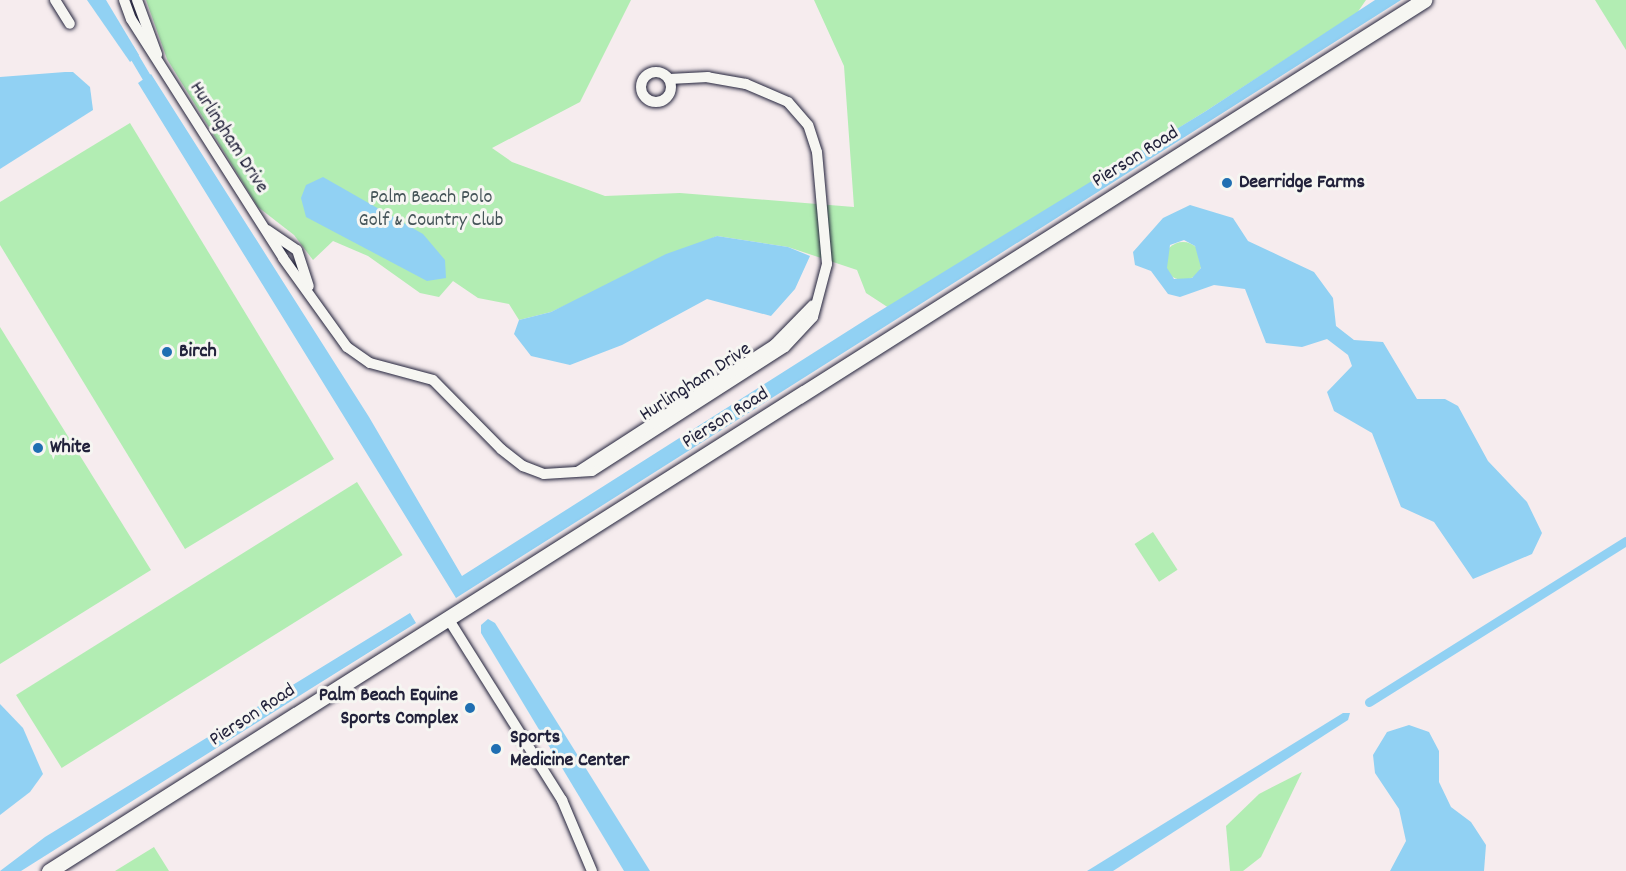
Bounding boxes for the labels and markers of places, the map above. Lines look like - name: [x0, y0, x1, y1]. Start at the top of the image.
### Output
- place label: Deerridge Farms: [1239, 171, 1365, 195]
- marker: Deerridge Farms: [1220, 176, 1234, 190]
- place label: Birch: [179, 340, 217, 364]
- marker: Birch: [160, 345, 174, 359]
- place label: White: [50, 436, 90, 460]
- marker: White: [31, 441, 45, 455]
- place label: Palm Beach Equine Sports Complex: [319, 684, 458, 731]
- marker: Palm Beach Equine Sports Complex: [463, 701, 477, 715]
- place label: Sports Medicine Center: [510, 726, 629, 773]
- marker: Sports Medicine Center: [487, 740, 505, 758]

